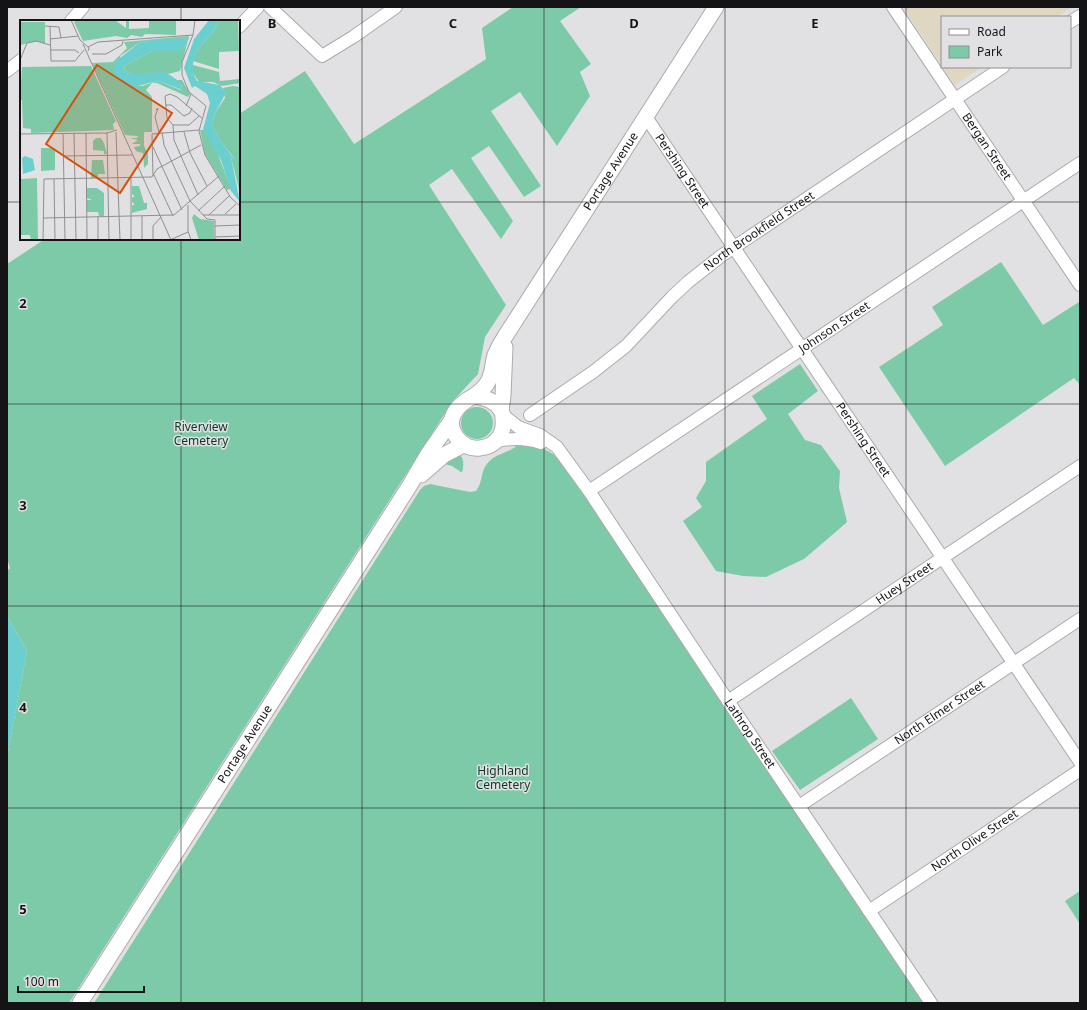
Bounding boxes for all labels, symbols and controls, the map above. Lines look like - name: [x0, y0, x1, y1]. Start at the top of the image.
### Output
- text: B: [268, 14, 276, 32]
- text: C: [449, 14, 457, 32]
- text: D: [629, 14, 639, 32]
- text: E: [811, 14, 819, 32]
- legend: [941, 16, 1071, 68]
- inset map: [20, 20, 240, 240]
- text: Road: [977, 23, 1006, 40]
- text: Park: [977, 43, 1003, 60]
- street label: Bergan Street: [958, 109, 1016, 184]
- street label: Portage Avenue: [579, 128, 642, 214]
- street label: Pershing Street: [651, 130, 714, 212]
- street label: North Brookfield Street: [700, 186, 818, 275]
- text: 2: [19, 294, 27, 312]
- street label: Johnson Street: [794, 296, 874, 357]
- street label: Pershing Street: [832, 399, 895, 481]
- park label: Riverview Cemetery: [174, 418, 229, 449]
- text: 3: [19, 496, 27, 514]
- street label: Huey Street: [872, 557, 937, 608]
- street label: North Elmer Street: [891, 675, 989, 748]
- street label: Lathrop Street: [721, 695, 780, 772]
- text: 4: [19, 698, 27, 716]
- street label: Portage Avenue: [213, 701, 276, 786]
- park label: Highland Cemetery: [476, 762, 531, 793]
- street label: North Olive Street: [927, 804, 1022, 875]
- text: 5: [19, 900, 27, 918]
- scale bar: [18, 968, 144, 994]
- text: 100 m: [24, 973, 59, 990]

